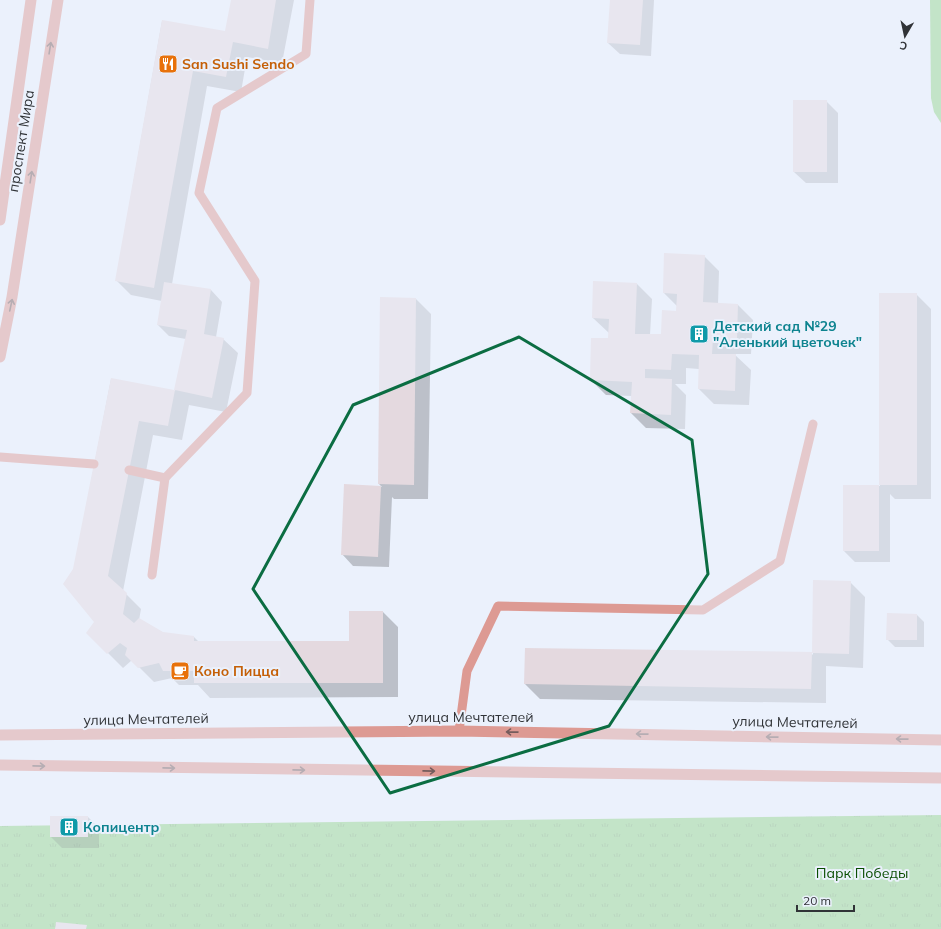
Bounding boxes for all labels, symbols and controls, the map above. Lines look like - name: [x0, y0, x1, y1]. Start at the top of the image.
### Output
- north arrow: [885, 16, 925, 56]
- text: С: [898, 38, 908, 53]
- one-way arrow: [46, 42, 54, 55]
- restaurant icon: San Sushi Sendo: [157, 53, 179, 75]
- place label: San Sushi Sendo: [182, 55, 294, 73]
- street label: проспект Мира: [4, 89, 38, 193]
- one-way arrow: [27, 171, 35, 184]
- one-way arrow: [7, 299, 15, 312]
- place label: Детский сад №29 "Аленький цветочек": [713, 317, 862, 351]
- building icon: Детский сад №29 "Аленький цветочек": [688, 323, 710, 345]
- cafe icon: Коно Пицца: [169, 660, 191, 682]
- place label: Коно Пицца: [194, 662, 279, 680]
- street label: улица Мечтателей: [408, 708, 534, 726]
- street label: улица Мечтателей: [83, 709, 209, 729]
- street label: улица Мечтателей: [732, 712, 858, 732]
- one-way arrow: [506, 728, 519, 736]
- one-way arrow: [636, 731, 649, 738]
- one-way arrow: [766, 733, 779, 741]
- one-way arrow: [896, 735, 909, 743]
- one-way arrow: [32, 762, 45, 770]
- one-way arrow: [162, 764, 175, 772]
- one-way arrow: [292, 766, 305, 773]
- one-way arrow: [422, 767, 435, 775]
- building icon: Копицентр: [58, 816, 80, 838]
- place label: Копицентр: [83, 818, 159, 836]
- park label: Парк Победы: [816, 864, 908, 882]
- scale bar: [797, 887, 854, 913]
- text: 20 m: [803, 893, 831, 908]

